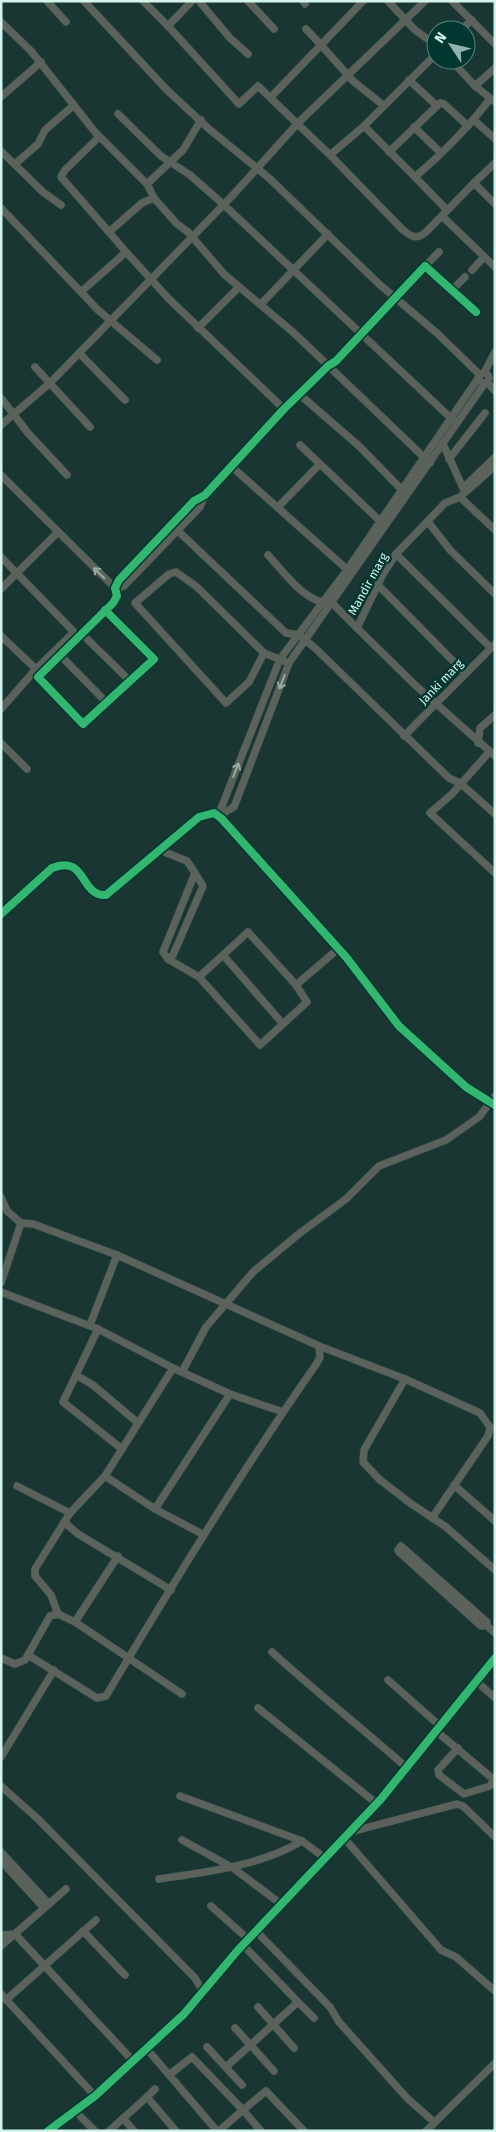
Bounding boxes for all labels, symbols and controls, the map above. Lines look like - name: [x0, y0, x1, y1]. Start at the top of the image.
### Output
- north arrow: [426, 20, 476, 70]
- text: N: [431, 29, 450, 47]
- street label: Mandir marg: [345, 550, 391, 617]
- one-way arrow: [93, 567, 106, 579]
- street label: Janki marg: [416, 656, 467, 708]
- one-way arrow: [277, 674, 286, 690]
- one-way arrow: [232, 763, 241, 779]

